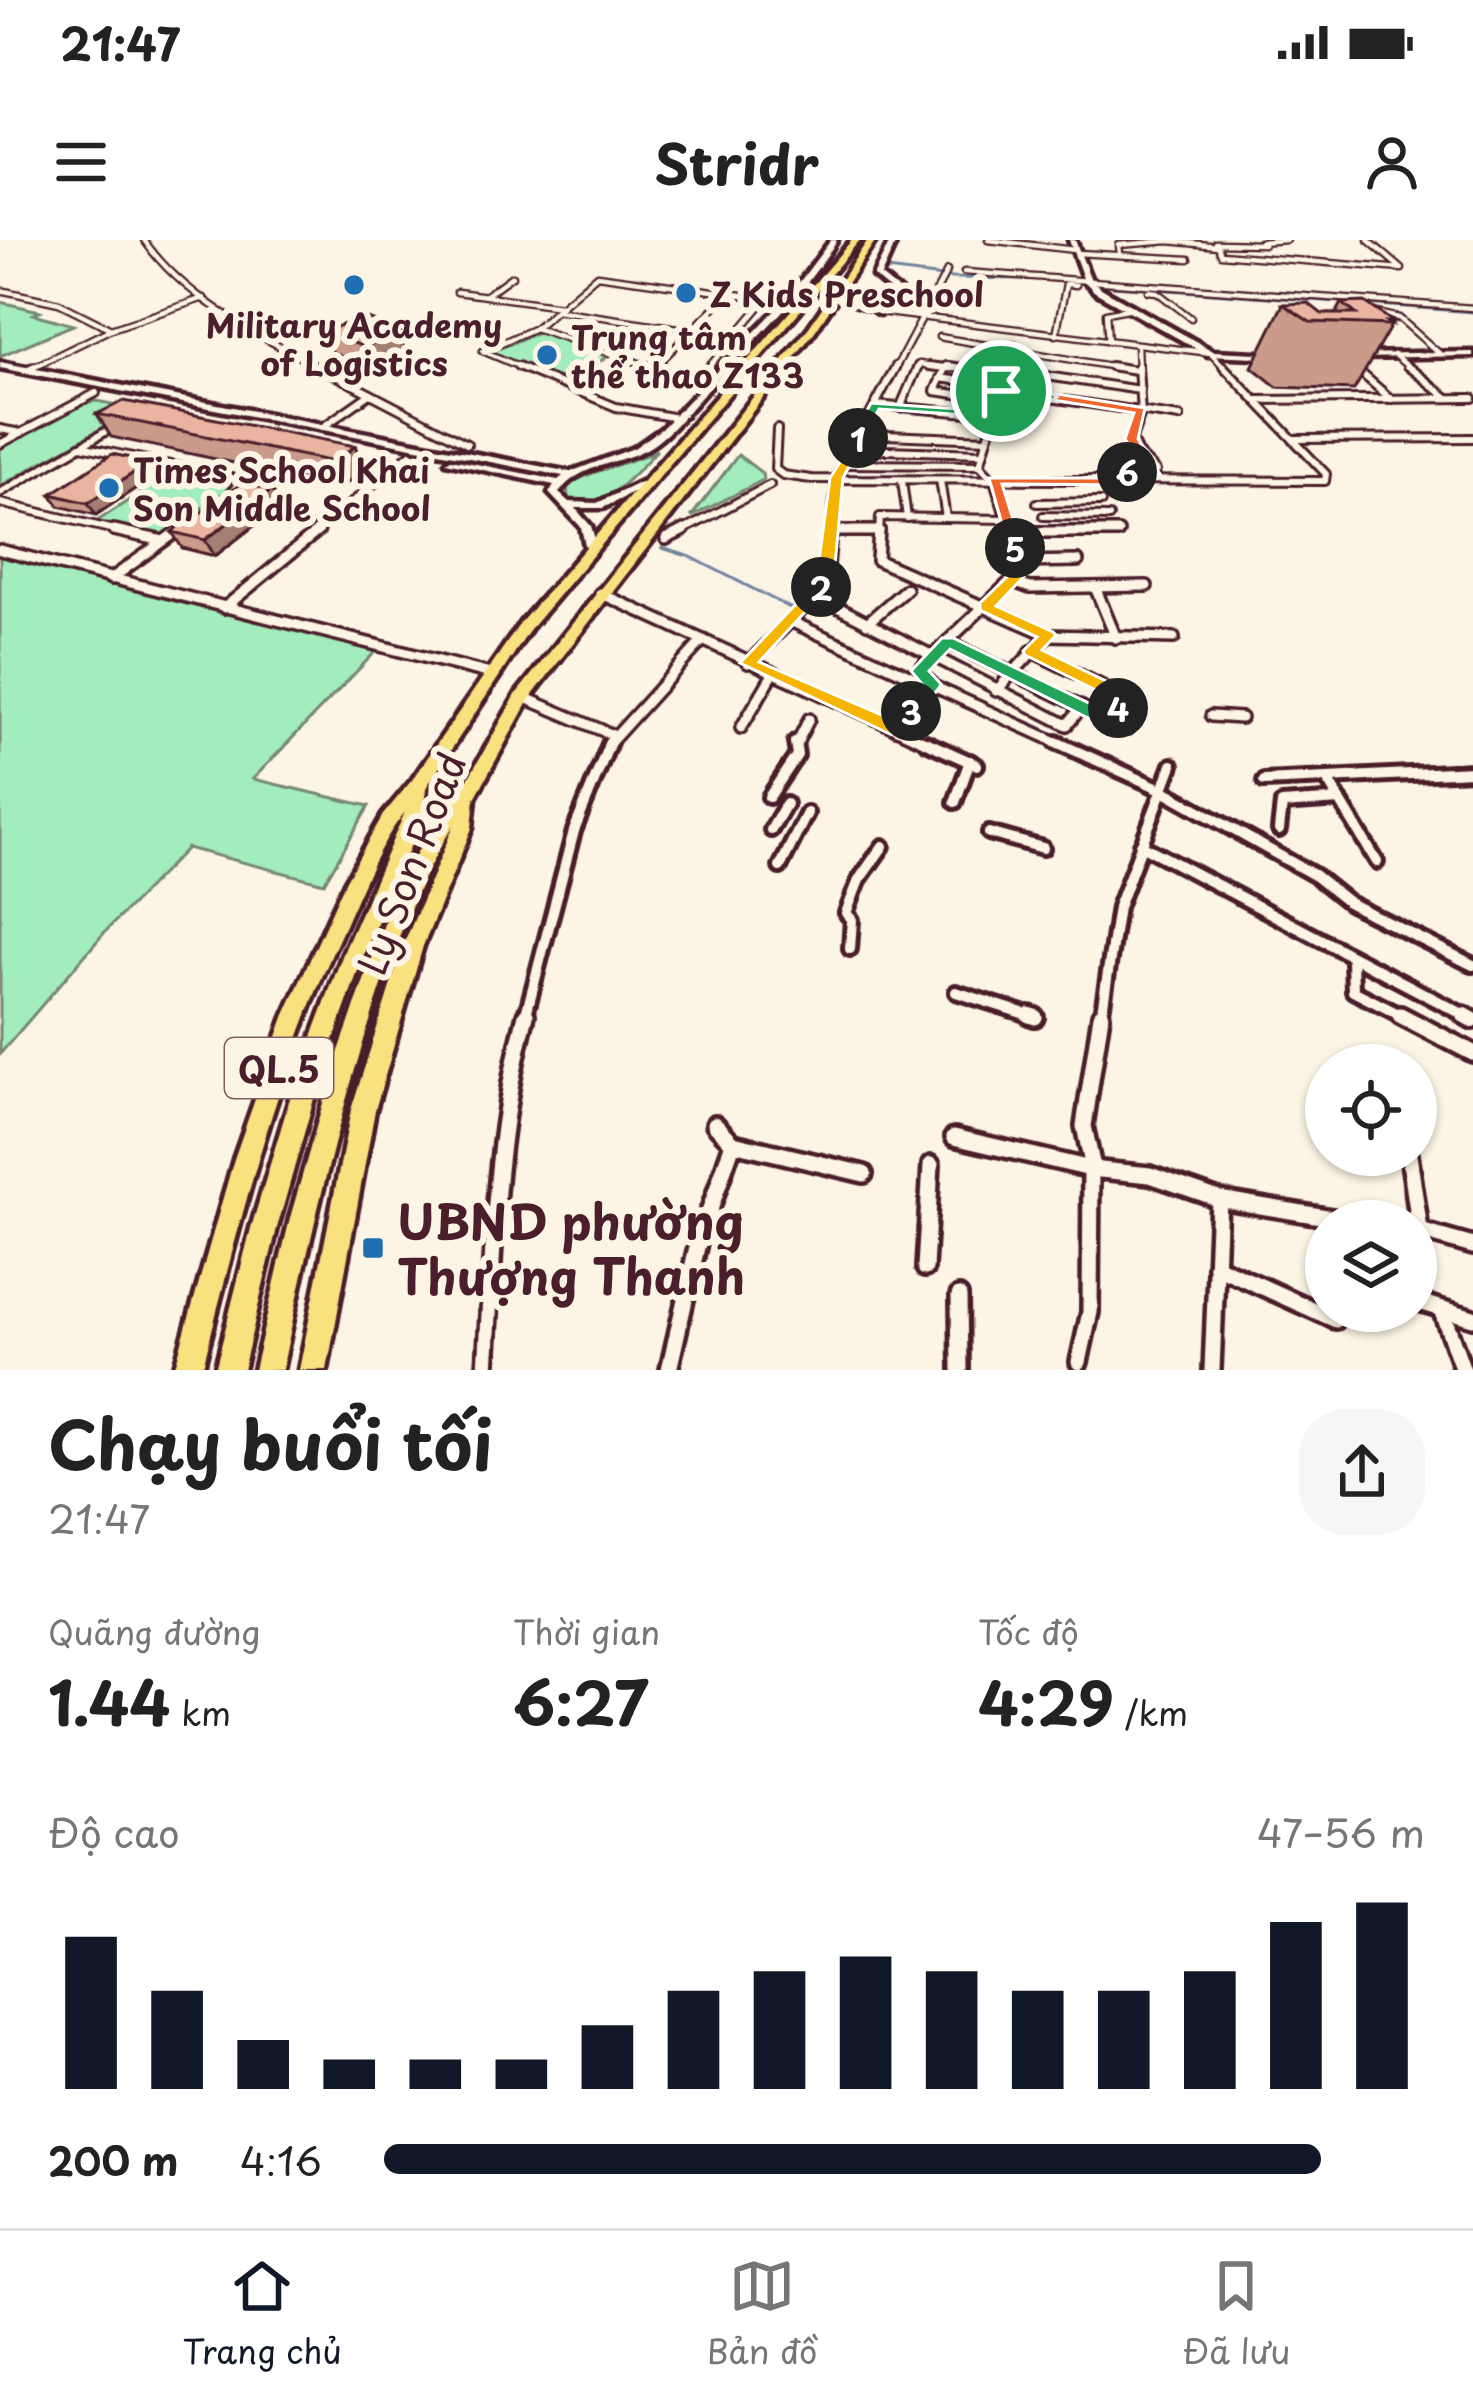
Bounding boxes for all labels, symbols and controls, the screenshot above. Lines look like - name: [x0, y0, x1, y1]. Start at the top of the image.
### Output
- text: 21:47: [60, 8, 180, 76]
- text: Stridr: [654, 122, 819, 203]
- icon: menu: [48, 129, 114, 195]
- icon: person: [1359, 129, 1425, 195]
- place label: Z Kids Preschool: [710, 268, 984, 318]
- marker: Military Academy of Logistics: [341, 272, 367, 298]
- marker: Z Kids Preschool: [673, 280, 699, 306]
- place label: Military Academy of Logistics: [206, 299, 502, 387]
- place label: Trung tâm thể thao Z133: [571, 311, 804, 399]
- pin: [950, 340, 1052, 442]
- marker: Trung tâm thể thao Z133: [534, 342, 560, 368]
- icon: arrive: [968, 358, 1034, 424]
- pin: 1: [828, 408, 888, 468]
- text: 1: [850, 413, 866, 463]
- pin: 6: [1097, 442, 1157, 502]
- place label: Times School Khai Son Middle School: [133, 444, 431, 532]
- text: 6: [1115, 447, 1139, 497]
- marker: Times School Khai Son Middle School: [96, 475, 122, 501]
- pin: 5: [985, 518, 1045, 578]
- text: 5: [1004, 523, 1026, 573]
- pin: 2: [791, 557, 851, 617]
- text: 2: [809, 562, 833, 612]
- pin: 4: [1088, 678, 1148, 738]
- pin: 3: [881, 681, 941, 741]
- text: 4: [1107, 683, 1129, 733]
- text: 3: [900, 686, 922, 736]
- street label: Ly Son Road: [341, 743, 479, 983]
- road number: QL.5: [225, 1038, 333, 1098]
- map controls: [1305, 1044, 1437, 1332]
- button: locate: [1305, 1044, 1437, 1176]
- place label: UBND phường Thượng Thanh: [397, 1184, 745, 1311]
- button: layers: [1305, 1200, 1437, 1332]
- marker: UBND phường Thượng Thanh: [360, 1235, 386, 1261]
- text: Chạy buổi tối: [48, 1393, 493, 1492]
- button: share: [1299, 1409, 1425, 1535]
- text: 21:47: [48, 1488, 150, 1547]
- text: Quãng đường: [48, 1606, 261, 1656]
- text: Thời gian: [513, 1606, 660, 1656]
- text: Tốc độ: [978, 1606, 1079, 1656]
- text: 1.44: [48, 1656, 171, 1746]
- text: 6:27: [513, 1656, 649, 1746]
- text: 4:29: [978, 1656, 1114, 1746]
- text: km: [171, 1687, 231, 1737]
- text: /km: [1114, 1687, 1188, 1737]
- text: Độ cao: [48, 1802, 180, 1861]
- text: 47–56 m: [1257, 1802, 1425, 1861]
- text: 200 m: [48, 2130, 178, 2189]
- text: 4:16: [240, 2130, 322, 2189]
- tab: Trang chủ: [183, 2253, 342, 2375]
- tab: Bản đồ: [707, 2253, 817, 2375]
- tab: Đã lưu: [1183, 2253, 1290, 2375]

